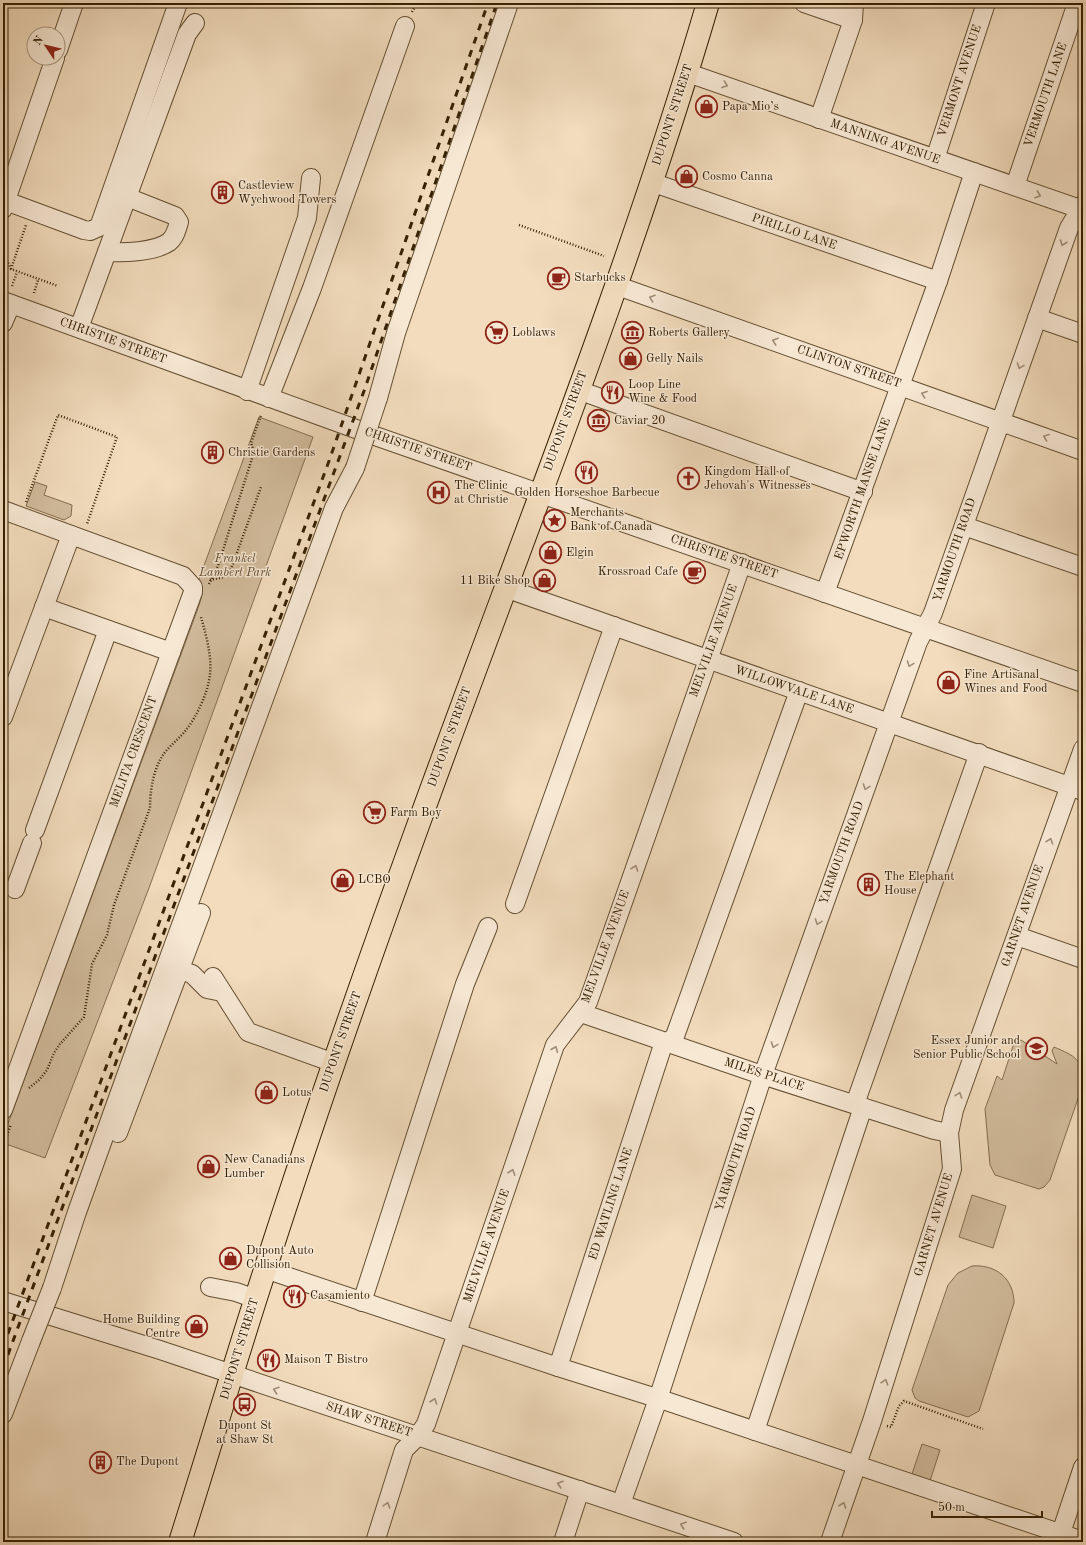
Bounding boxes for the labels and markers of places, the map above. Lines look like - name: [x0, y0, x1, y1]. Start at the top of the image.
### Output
- shop icon: Papa Mio’s: [693, 94, 719, 120]
- place label: Papa Mio’s: [722, 101, 779, 113]
- shop icon: Cosmo Canna: [673, 164, 699, 190]
- place label: Cosmo Canna: [702, 171, 773, 183]
- building icon: Castleview Wychwood Towers: [210, 180, 236, 206]
- place label: Castleview Wychwood Towers: [238, 180, 337, 206]
- cafe icon: Starbucks: [546, 265, 572, 291]
- place label: Starbucks: [574, 272, 626, 284]
- supermarket icon: Loblaws: [484, 320, 510, 346]
- museum icon: Roberts Gallery: [620, 320, 646, 346]
- place label: Loblaws: [512, 327, 556, 339]
- place label: Roberts Gallery: [648, 327, 730, 339]
- shop icon: Gelly Nails: [618, 346, 644, 372]
- place label: Gelly Nails: [646, 353, 703, 365]
- restaurant icon: Loop Line Wine & Food: [600, 379, 626, 405]
- place label: Loop Line Wine & Food: [628, 379, 697, 405]
- museum icon: Caviar 20: [585, 408, 611, 434]
- place label: Caviar 20: [614, 415, 665, 427]
- building icon: Christie Gardens: [200, 440, 226, 466]
- place label: Christie Gardens: [228, 447, 315, 459]
- restaurant icon: Golden Horseshoe Barbecue: [574, 459, 600, 485]
- church icon: Kingdom Hall of Jehovah's Witnesses: [675, 466, 701, 492]
- place label: Kingdom Hall of Jehovah's Witnesses: [704, 466, 811, 492]
- hospital icon: The Clinic at Christie: [426, 480, 452, 506]
- place label: The Clinic at Christie: [454, 480, 509, 506]
- place label: Golden Horseshoe Barbecue: [514, 487, 660, 499]
- place icon: Merchants Bank of Canada: [542, 507, 568, 533]
- place label: Merchants Bank of Canada: [570, 507, 652, 533]
- shop icon: Elgin: [537, 540, 563, 566]
- place label: Elgin: [566, 547, 594, 559]
- cafe icon: Krossroad Cafe: [681, 559, 707, 585]
- place label: Krossroad Cafe: [598, 566, 678, 578]
- shop icon: 11 Bike Shop: [532, 568, 558, 594]
- place label: 11 Bike Shop: [460, 575, 530, 587]
- shop icon: Fine Artisanal Wines and Food: [936, 669, 962, 695]
- place label: Fine Artisanal Wines and Food: [964, 669, 1048, 695]
- supermarket icon: Farm Boy: [362, 800, 388, 826]
- place label: Farm Boy: [390, 807, 442, 819]
- shop icon: LCBO: [329, 867, 355, 893]
- building icon: The Elephant House: [855, 871, 881, 897]
- place label: The Elephant House: [884, 871, 954, 897]
- place label: LCBO: [358, 874, 391, 886]
- place label: Essex Junior and Senior Public School: [913, 1035, 1020, 1061]
- school or university icon: Essex Junior and Senior Public School: [1023, 1035, 1049, 1061]
- shop icon: Lotus: [253, 1080, 279, 1106]
- place label: Lotus: [282, 1087, 312, 1099]
- shop icon: New Canadians Lumber: [195, 1154, 221, 1180]
- place label: New Canadians Lumber: [224, 1154, 305, 1180]
- shop icon: Dupont Auto Collision: [217, 1245, 243, 1271]
- place label: Dupont Auto Collision: [246, 1245, 314, 1271]
- restaurant icon: Casamiento: [281, 1283, 307, 1309]
- place label: Casamiento: [310, 1290, 370, 1302]
- place label: Home Building Centre: [103, 1314, 181, 1340]
- shop icon: Home Building Centre: [183, 1314, 209, 1340]
- restaurant icon: Maison T Bistro: [256, 1347, 282, 1373]
- place label: Maison T Bistro: [284, 1354, 368, 1366]
- bus stop icon: Dupont St at Shaw St: [232, 1392, 258, 1418]
- place label: Dupont St at Shaw St: [216, 1420, 274, 1446]
- building icon: The Dupont: [87, 1449, 113, 1475]
- place label: The Dupont: [116, 1456, 179, 1468]

